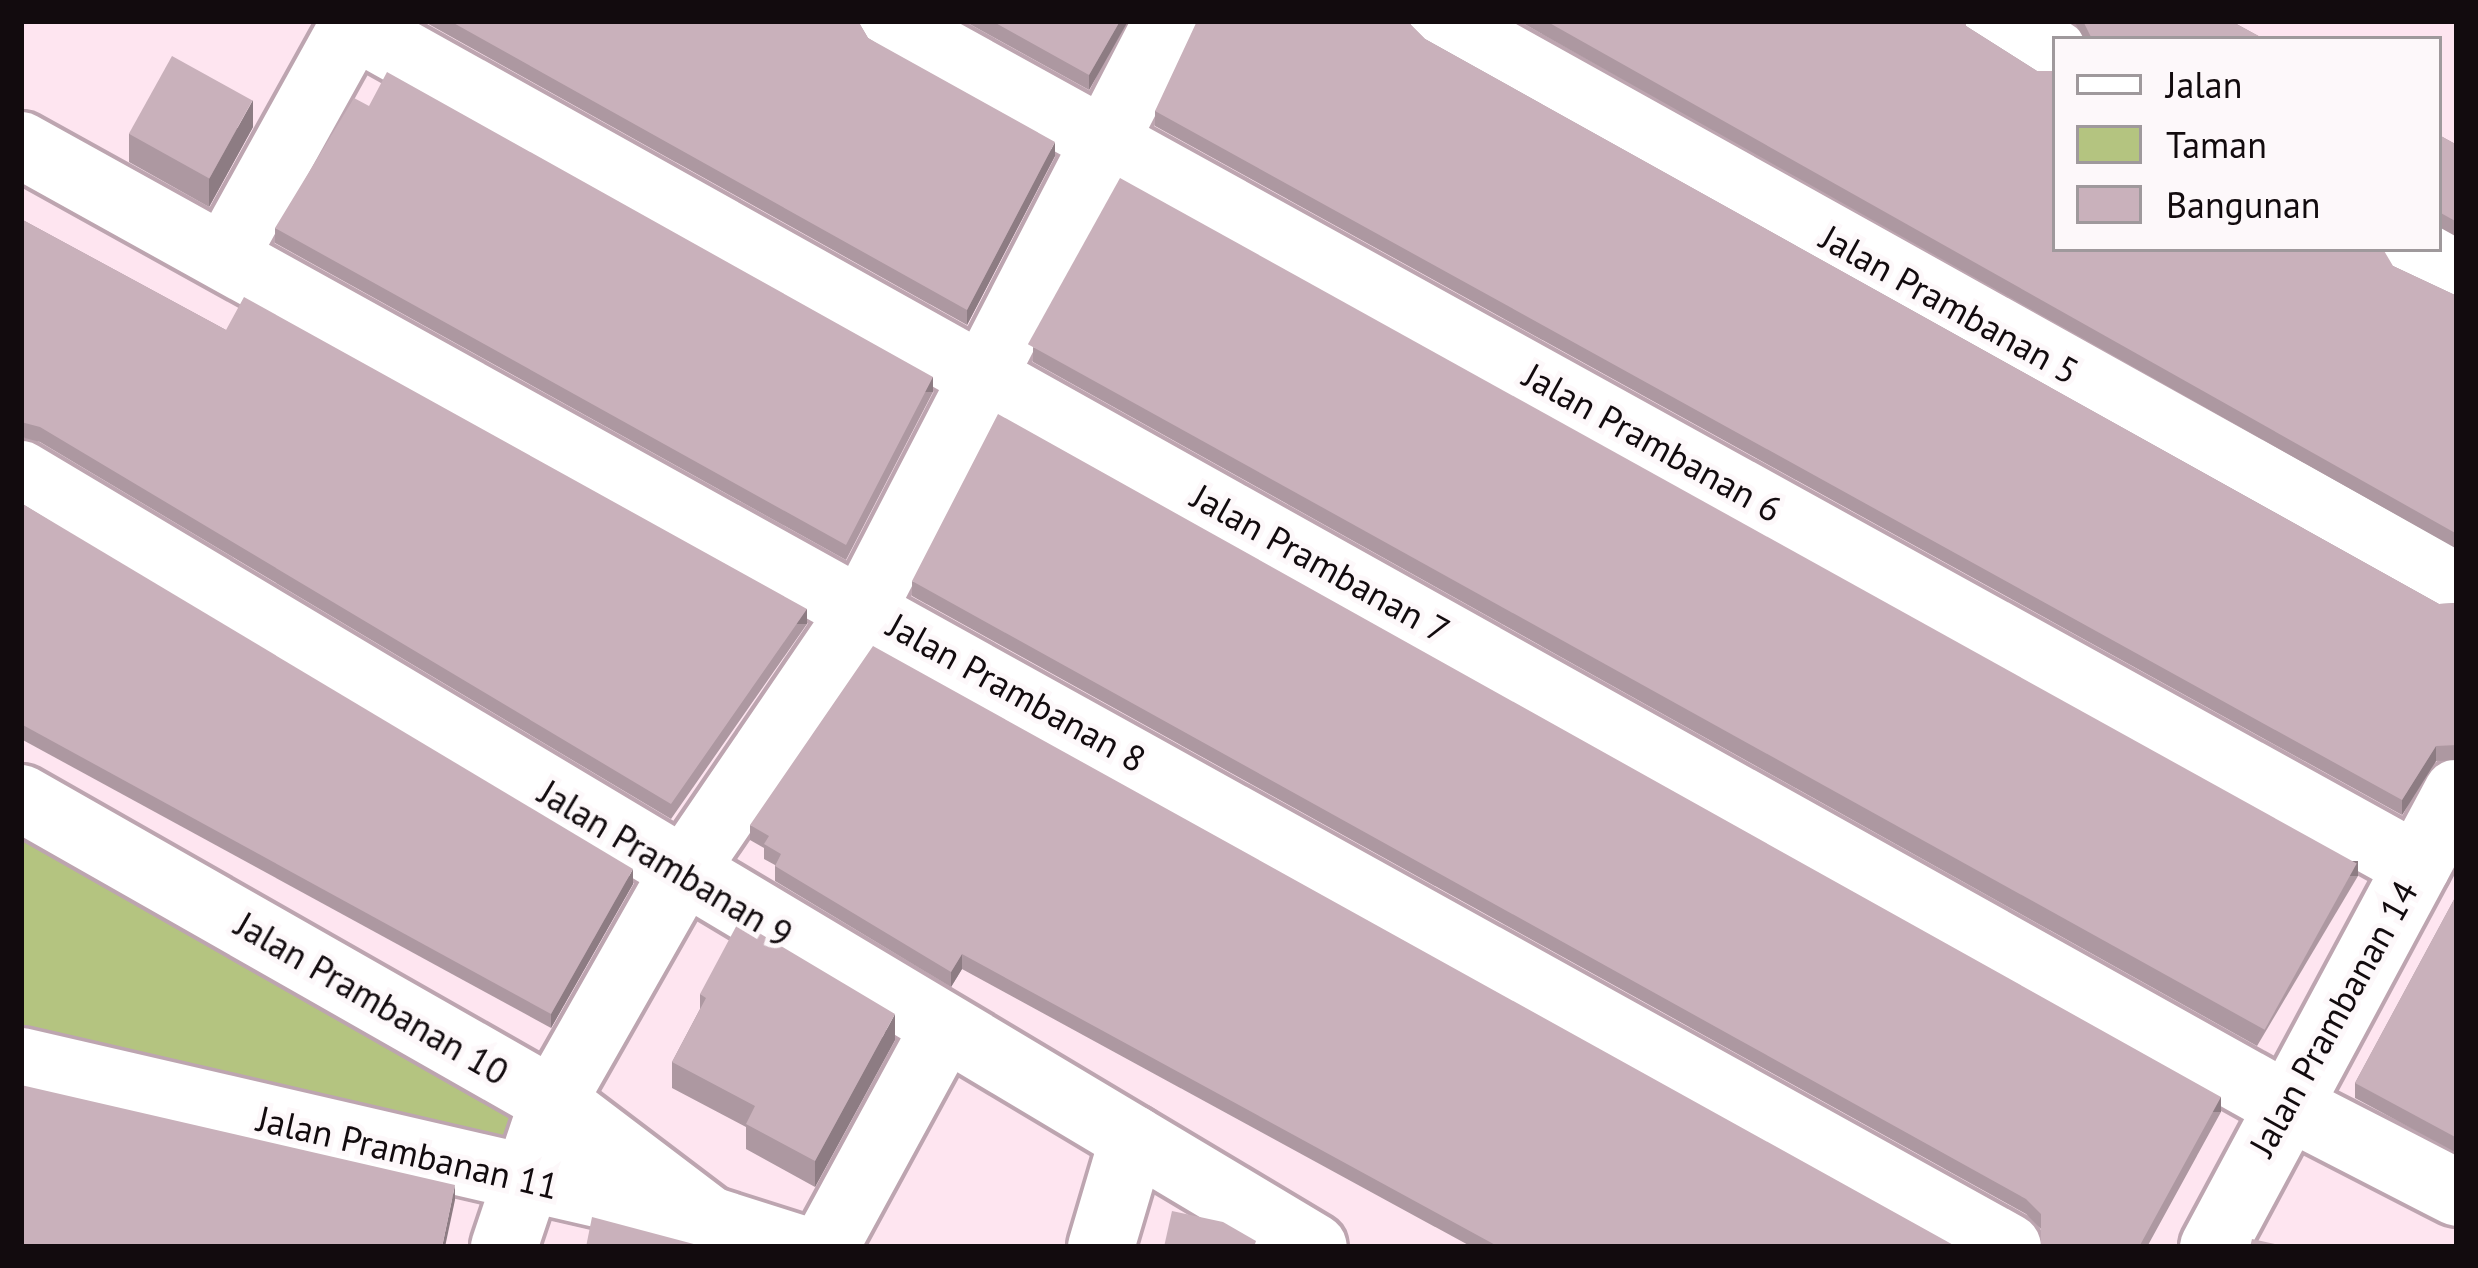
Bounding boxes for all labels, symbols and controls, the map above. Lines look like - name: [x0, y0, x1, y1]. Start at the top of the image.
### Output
- legend: [2052, 36, 2442, 252]
- text: Jalan: [2166, 61, 2242, 108]
- text: Taman: [2166, 121, 2267, 168]
- text: Bangunan: [2166, 181, 2321, 228]
- street label: Jalan Prambanan 5: [1814, 215, 2086, 393]
- street label: Jalan Prambanan 6: [1517, 353, 1789, 531]
- street label: Jalan Prambanan 7: [1185, 474, 1457, 652]
- street label: Jalan Prambanan 8: [881, 603, 1153, 781]
- street label: Jalan Prambanan 9: [531, 770, 801, 956]
- street label: Jalan Prambanan 14: [2240, 873, 2426, 1163]
- street label: Jalan Prambanan 10: [228, 902, 516, 1094]
- street label: Jalan Prambanan 11: [253, 1096, 563, 1208]

